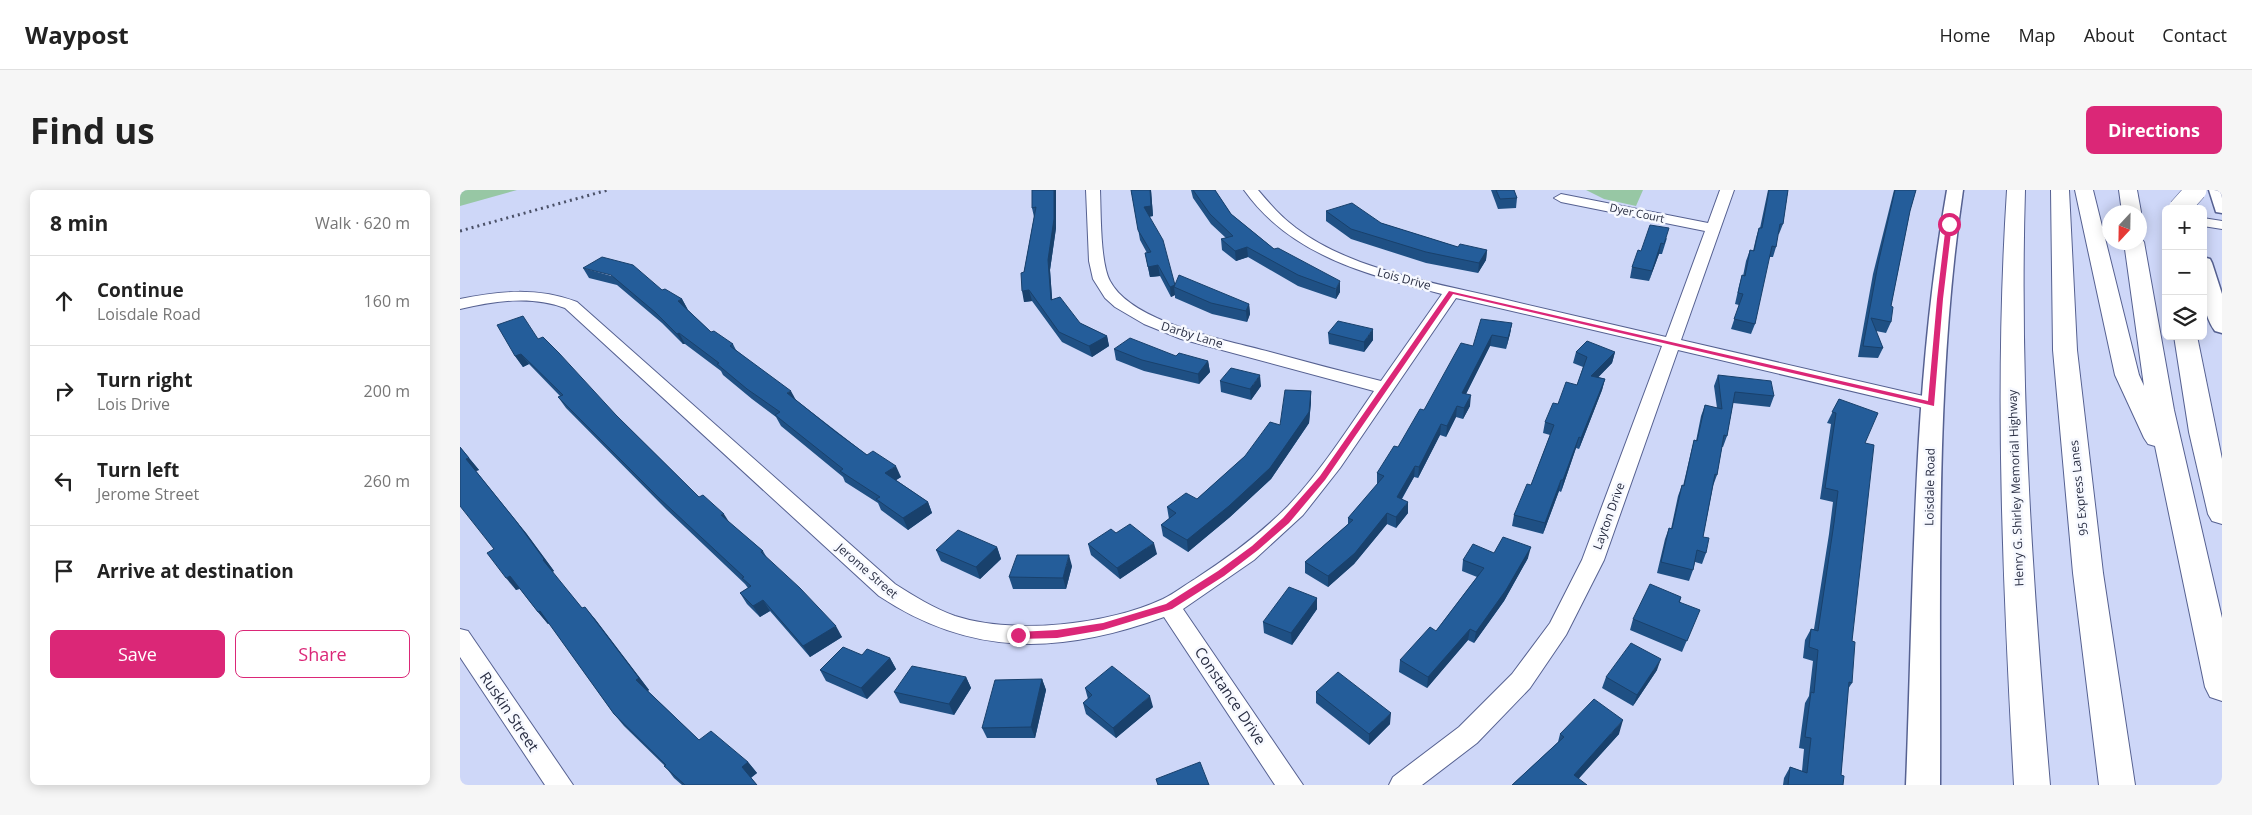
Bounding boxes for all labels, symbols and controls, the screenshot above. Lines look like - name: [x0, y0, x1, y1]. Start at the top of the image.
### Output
- text: Waypost: [25, 18, 129, 51]
- text: Home: [1940, 23, 1990, 47]
- text: Map: [2018, 23, 2056, 47]
- text: About: [2084, 23, 2134, 47]
- text: Contact: [2162, 23, 2227, 47]
- button: Directions: [2086, 106, 2222, 154]
- text: Find us: [30, 107, 155, 154]
- street label: Dyer Court: [1608, 199, 1666, 226]
- north arrow: [2102, 205, 2147, 250]
- map controls: [2162, 205, 2207, 340]
- button: +: [2162, 205, 2207, 250]
- text: 8 min: [50, 209, 108, 237]
- text: Walk · 620 m: [315, 212, 410, 234]
- route start: [1938, 213, 1961, 236]
- button: −: [2162, 250, 2207, 295]
- street label: Lois Drive: [1375, 263, 1433, 294]
- text: Continue: [97, 277, 184, 303]
- icon: ahead: [50, 287, 78, 315]
- text: 160 m: [364, 290, 410, 312]
- button: layers: [2162, 295, 2207, 340]
- text: Loisdale Road: [97, 303, 201, 325]
- street label: Darby Lane: [1159, 317, 1225, 352]
- text: Turn right: [97, 367, 192, 393]
- icon: right: [50, 377, 78, 405]
- text: 200 m: [364, 380, 410, 402]
- street label: Henry G. Shirley Memorial Highway: [2004, 388, 2027, 587]
- text: Lois Drive: [97, 393, 170, 415]
- street label: 95 Express Lanes: [2065, 439, 2092, 537]
- street label: Loisdale Road: [1920, 448, 1939, 526]
- text: Turn left: [97, 457, 179, 483]
- icon: left: [50, 467, 78, 495]
- text: 260 m: [364, 470, 410, 492]
- street label: Layton Drive: [1589, 480, 1629, 552]
- text: Jerome Street: [97, 483, 199, 505]
- street label: Jerome Street: [832, 538, 902, 602]
- icon: arrive: [50, 557, 78, 585]
- text: Arrive at destination: [97, 558, 294, 584]
- route end: [1007, 624, 1030, 647]
- button: Save: [50, 630, 225, 678]
- button: Share: [235, 630, 410, 678]
- street label: Constance Drive: [1191, 643, 1271, 748]
- street label: Ruskin Street: [476, 668, 544, 755]

